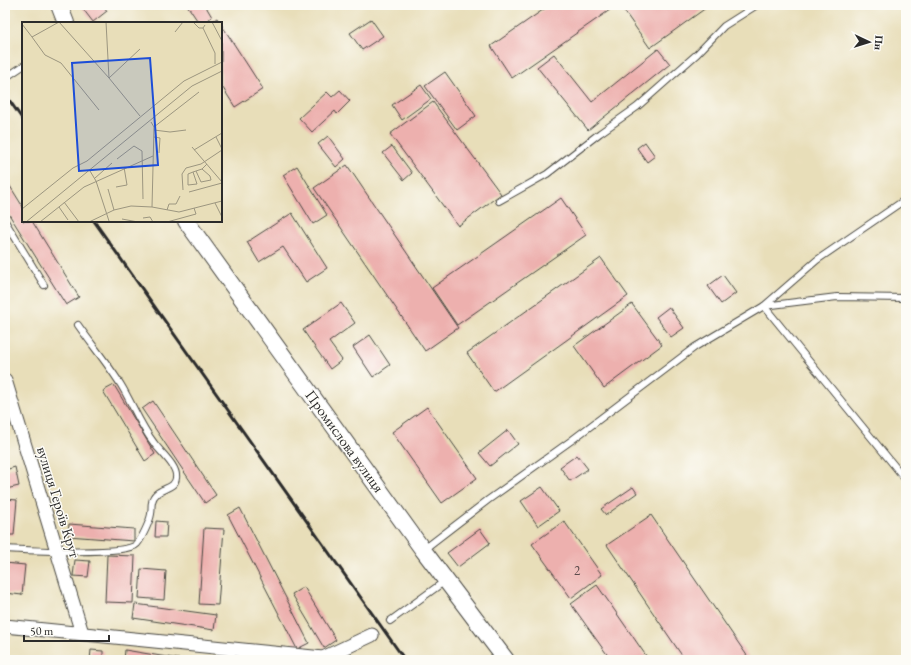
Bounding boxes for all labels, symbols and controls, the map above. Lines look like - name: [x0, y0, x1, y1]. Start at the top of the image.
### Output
- inset map: [22, 22, 222, 222]
- north arrow: [849, 22, 889, 62]
- text: Пн: [871, 35, 886, 51]
- street label: Промислова вулиця: [301, 386, 389, 496]
- street label: вулиця Героїв Крут: [33, 444, 85, 560]
- house number: 2: [574, 562, 581, 579]
- scale bar: [24, 617, 109, 643]
- text: 50 m: [30, 623, 54, 639]

